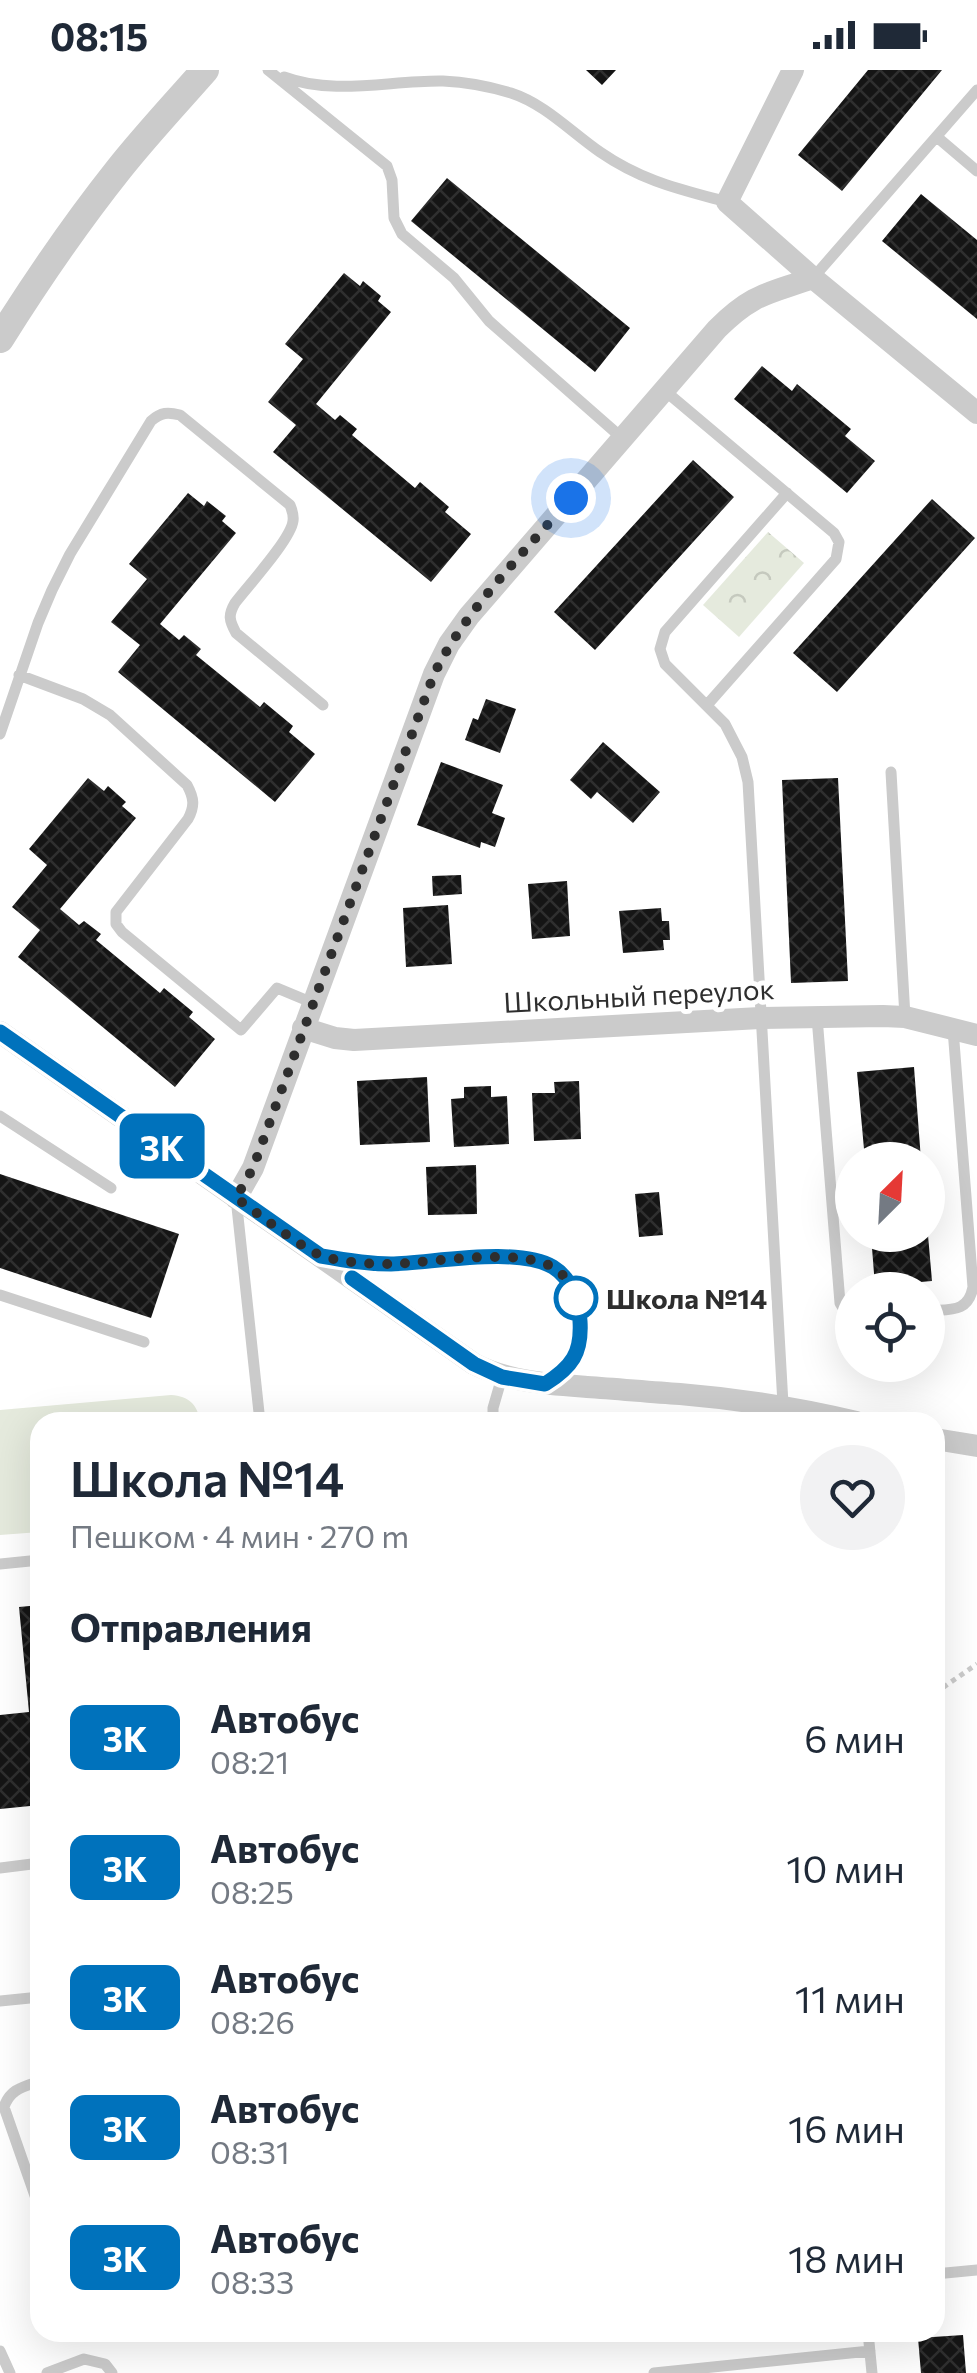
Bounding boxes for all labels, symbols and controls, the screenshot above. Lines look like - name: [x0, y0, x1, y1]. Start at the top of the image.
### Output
- text: 08:15: [50, 12, 148, 59]
- your location: [546, 473, 596, 523]
- street label: Школьный переулок: [503, 971, 775, 1019]
- line badge: 3К: [117, 1114, 207, 1178]
- text: 3К: [140, 1125, 184, 1168]
- north arrow: [835, 1142, 945, 1252]
- map controls: [835, 1142, 945, 1382]
- button: locate: [835, 1272, 945, 1382]
- marker: Школа №14: [555, 1277, 597, 1319]
- place label: Школа №14: [606, 1281, 767, 1315]
- button: heart: [800, 1445, 905, 1550]
- text: Школа №14: [70, 1448, 344, 1507]
- text: Пешком · 4 мин · 270 m: [70, 1515, 409, 1555]
- text: Отправления: [70, 1603, 312, 1650]
- text: Автобус: [210, 1694, 360, 1741]
- text: 6 мин: [804, 1714, 905, 1761]
- text: 3К: [103, 1716, 147, 1759]
- text: 08:21: [210, 1741, 289, 1781]
- text: Автобус: [210, 1824, 360, 1871]
- text: 10 мин: [786, 1844, 905, 1891]
- text: 3К: [103, 1846, 147, 1889]
- text: 08:25: [210, 1871, 294, 1911]
- text: Автобус: [210, 1954, 360, 2001]
- text: 11 мин: [795, 1974, 905, 2021]
- text: 3К: [103, 1976, 147, 2019]
- text: 08:26: [210, 2001, 295, 2041]
- text: Автобус: [210, 2084, 360, 2131]
- text: 16 мин: [788, 2104, 905, 2151]
- text: 3К: [103, 2106, 147, 2149]
- text: 08:31: [210, 2131, 290, 2171]
- text: Автобус: [210, 2214, 360, 2261]
- text: 18 мин: [788, 2234, 905, 2281]
- text: 3К: [103, 2236, 147, 2279]
- text: 08:33: [210, 2261, 294, 2301]

